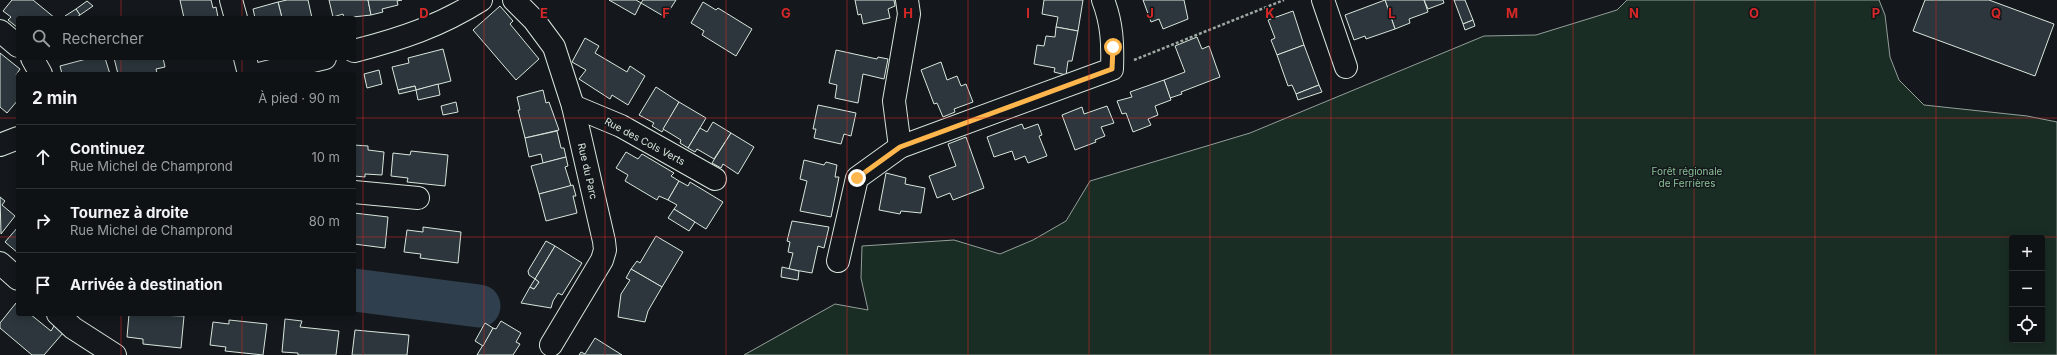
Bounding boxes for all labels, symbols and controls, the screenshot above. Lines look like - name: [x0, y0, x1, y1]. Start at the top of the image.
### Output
- text: D: [419, 5, 429, 21]
- text: E: [540, 5, 548, 21]
- text: F: [662, 5, 670, 21]
- text: G: [781, 5, 791, 21]
- text: H: [903, 5, 913, 21]
- text: I: [1026, 5, 1030, 21]
- text: J: [1146, 5, 1154, 21]
- text: K: [1265, 5, 1275, 21]
- text: L: [1388, 5, 1396, 21]
- text: M: [1506, 5, 1518, 21]
- text: N: [1629, 5, 1639, 21]
- text: O: [1749, 5, 1759, 21]
- text: P: [1872, 5, 1880, 21]
- text: Q: [1991, 5, 2001, 21]
- search box: [16, 16, 356, 60]
- icon: search: [30, 27, 52, 49]
- text: Rechercher: [62, 29, 144, 48]
- route start: [1104, 38, 1122, 56]
- text: 2 min: [32, 88, 77, 108]
- text: À pied · 90 m: [258, 90, 340, 106]
- street label: Rue des Cols Verts: [603, 115, 687, 167]
- text: Continuez: [70, 139, 145, 158]
- street label: Rue du Parc: [576, 142, 600, 200]
- icon: ahead: [32, 146, 54, 168]
- text: 10 m: [311, 149, 340, 165]
- text: Rue Michel de Champrond: [70, 158, 233, 174]
- park label: Forêt régionale de Ferrières: [1652, 165, 1723, 189]
- route end: [848, 169, 866, 187]
- text: Tournez à droite: [70, 203, 189, 222]
- icon: right: [32, 210, 54, 232]
- text: 80 m: [309, 213, 340, 229]
- text: Rue Michel de Champrond: [70, 222, 233, 238]
- map controls: [2009, 235, 2045, 343]
- button: +: [2009, 235, 2045, 271]
- button: −: [2009, 271, 2045, 307]
- icon: arrive: [32, 274, 54, 296]
- text: Arrivée à destination: [70, 275, 223, 294]
- button: locate: [2009, 307, 2045, 343]

